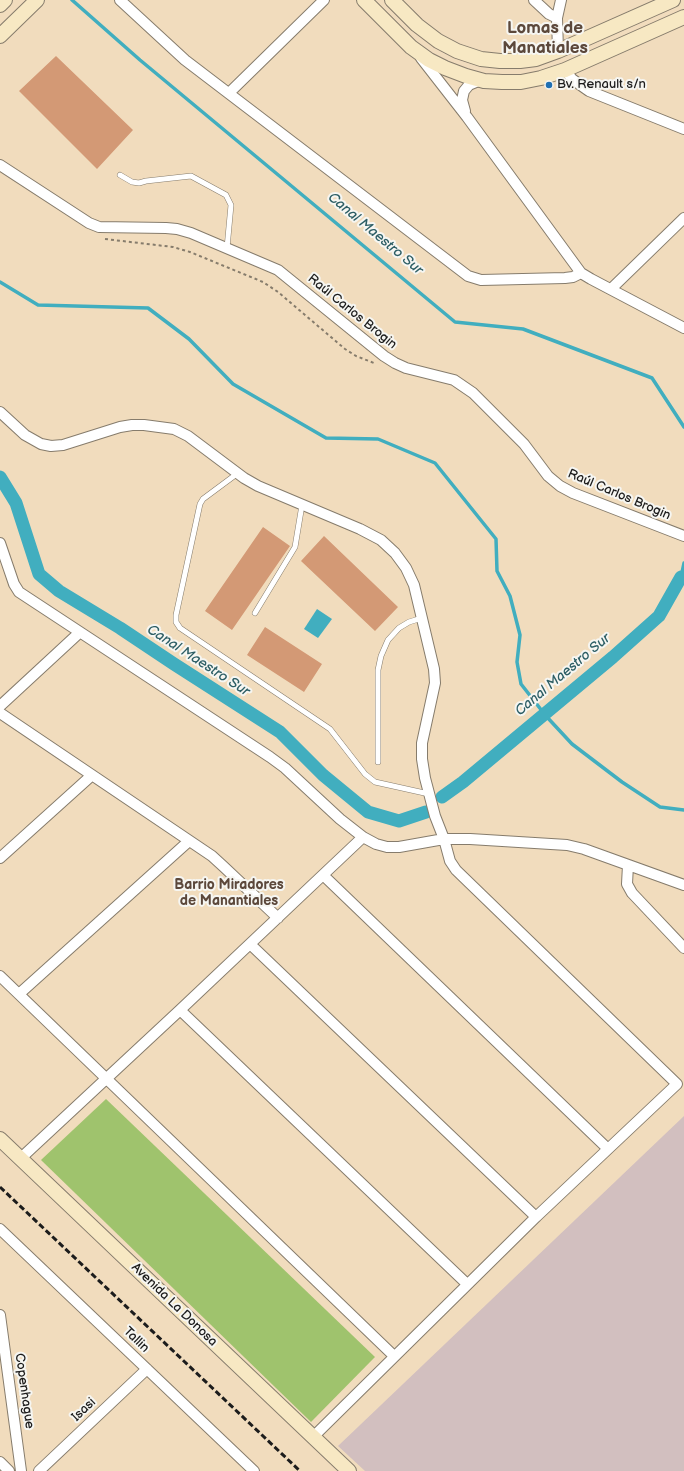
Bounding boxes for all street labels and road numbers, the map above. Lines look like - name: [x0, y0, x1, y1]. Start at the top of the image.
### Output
- street label: Raúl Carlos Brogin: [304, 271, 400, 353]
- street label: Raúl Carlos Brogin: [565, 466, 673, 524]
- street label: Avenida La Donosa: [128, 1260, 220, 1350]
- street label: Tallin: [120, 1324, 152, 1356]
- street label: Copenhague: [11, 1352, 37, 1430]
- street label: Isasi: [69, 1395, 99, 1425]

